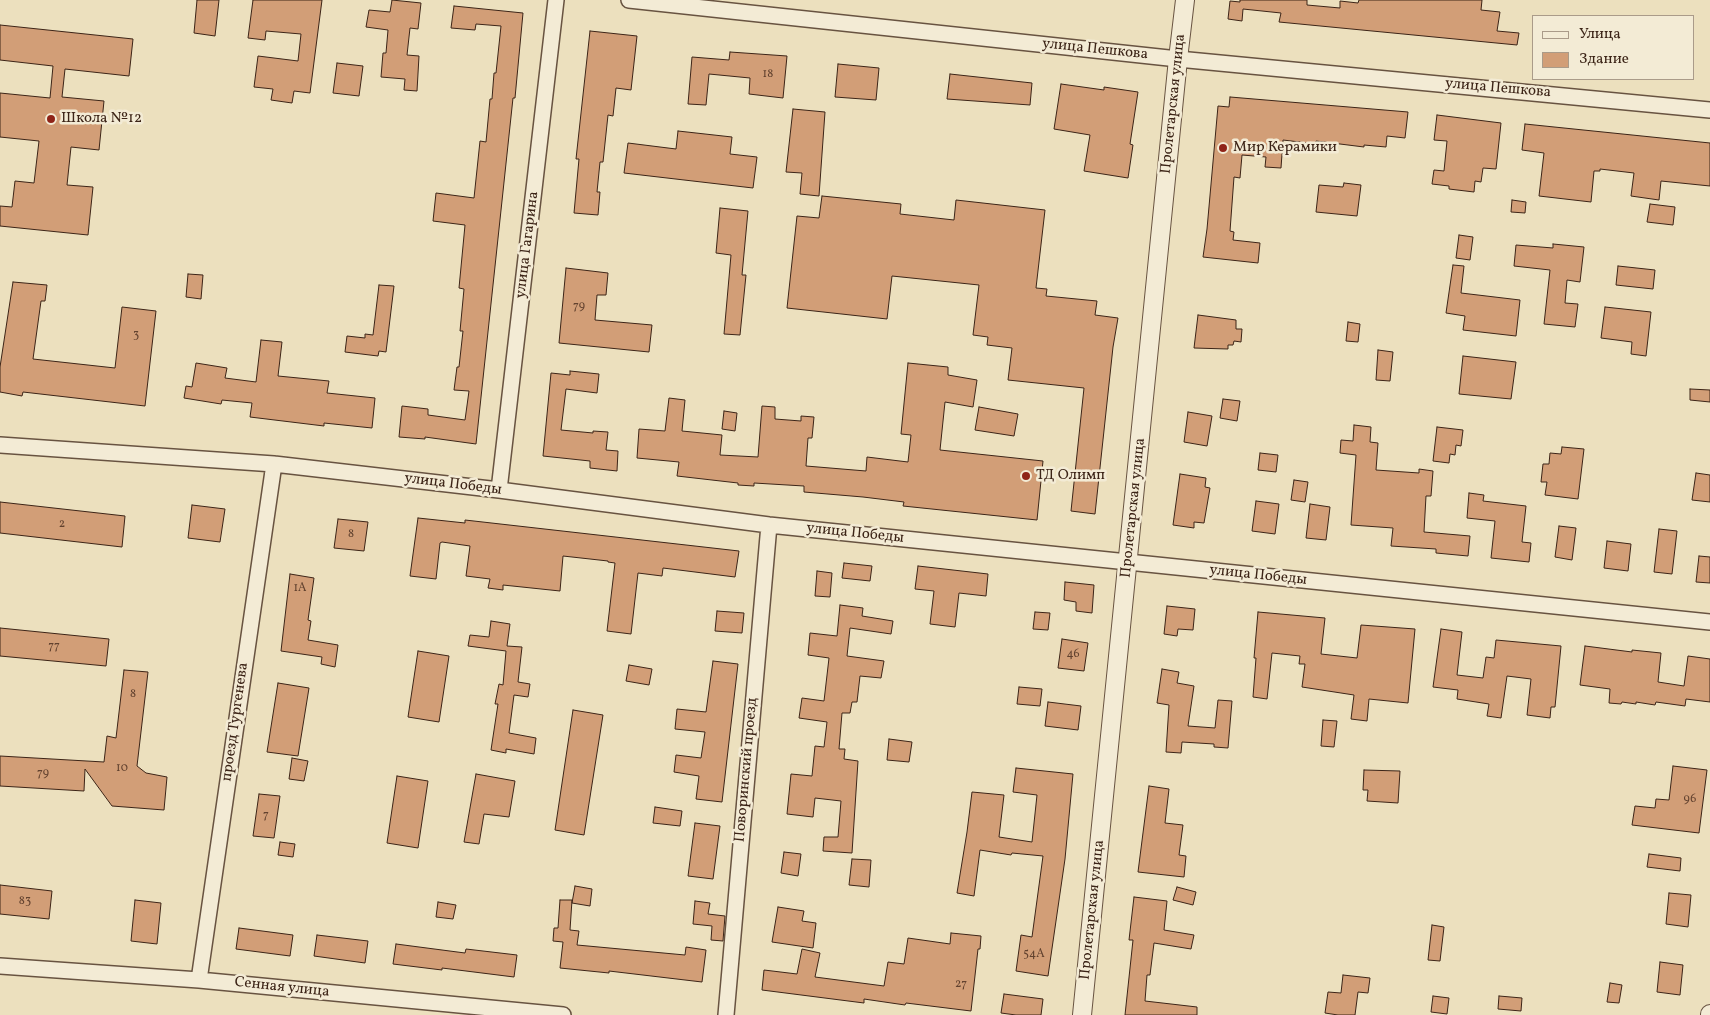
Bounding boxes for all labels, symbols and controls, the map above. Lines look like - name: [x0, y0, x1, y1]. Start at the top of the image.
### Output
- legend: [1532, 15, 1695, 80]
- text: Улица: [1579, 24, 1621, 45]
- street label: Пролетарская улица: [1158, 33, 1190, 175]
- street label: улица Пешкова: [1041, 35, 1149, 65]
- text: Здание: [1579, 49, 1629, 70]
- house number: 18: [763, 68, 773, 82]
- street label: улица Пешкова: [1444, 75, 1552, 103]
- place label: Школа №12: [61, 110, 142, 128]
- marker: Школа №12: [45, 113, 57, 125]
- place label: Мир Керамики: [1233, 139, 1337, 157]
- marker: Мир Керамики: [1217, 142, 1229, 154]
- street label: улица Гагарина: [513, 190, 543, 300]
- house number: 79: [573, 300, 585, 314]
- house number: 3: [133, 329, 139, 343]
- street label: Пролетарская улица: [1118, 437, 1150, 579]
- place label: ТД Олимп: [1036, 467, 1105, 485]
- street label: улица Победы: [403, 470, 503, 500]
- marker: ТД Олимп: [1020, 470, 1032, 482]
- house number: 2: [59, 518, 65, 532]
- street label: улица Победы: [805, 520, 905, 548]
- house number: 8: [348, 528, 354, 542]
- street label: улица Победы: [1208, 562, 1308, 590]
- house number: 1А: [293, 582, 307, 596]
- house number: 77: [48, 640, 60, 654]
- house number: 46: [1066, 648, 1080, 662]
- street label: проезд Тургенева: [219, 661, 253, 783]
- house number: 8: [130, 688, 136, 702]
- street label: Поворинский проезд: [732, 697, 762, 843]
- house number: 10: [116, 762, 128, 776]
- house number: 79: [37, 767, 49, 781]
- house number: 96: [1684, 793, 1696, 807]
- house number: 7: [263, 809, 269, 823]
- street label: Пролетарская улица: [1077, 839, 1109, 981]
- house number: 83: [19, 895, 31, 909]
- house number: 54А: [1023, 948, 1045, 962]
- street label: Сенная улица: [234, 974, 330, 1002]
- house number: 27: [955, 978, 967, 992]

